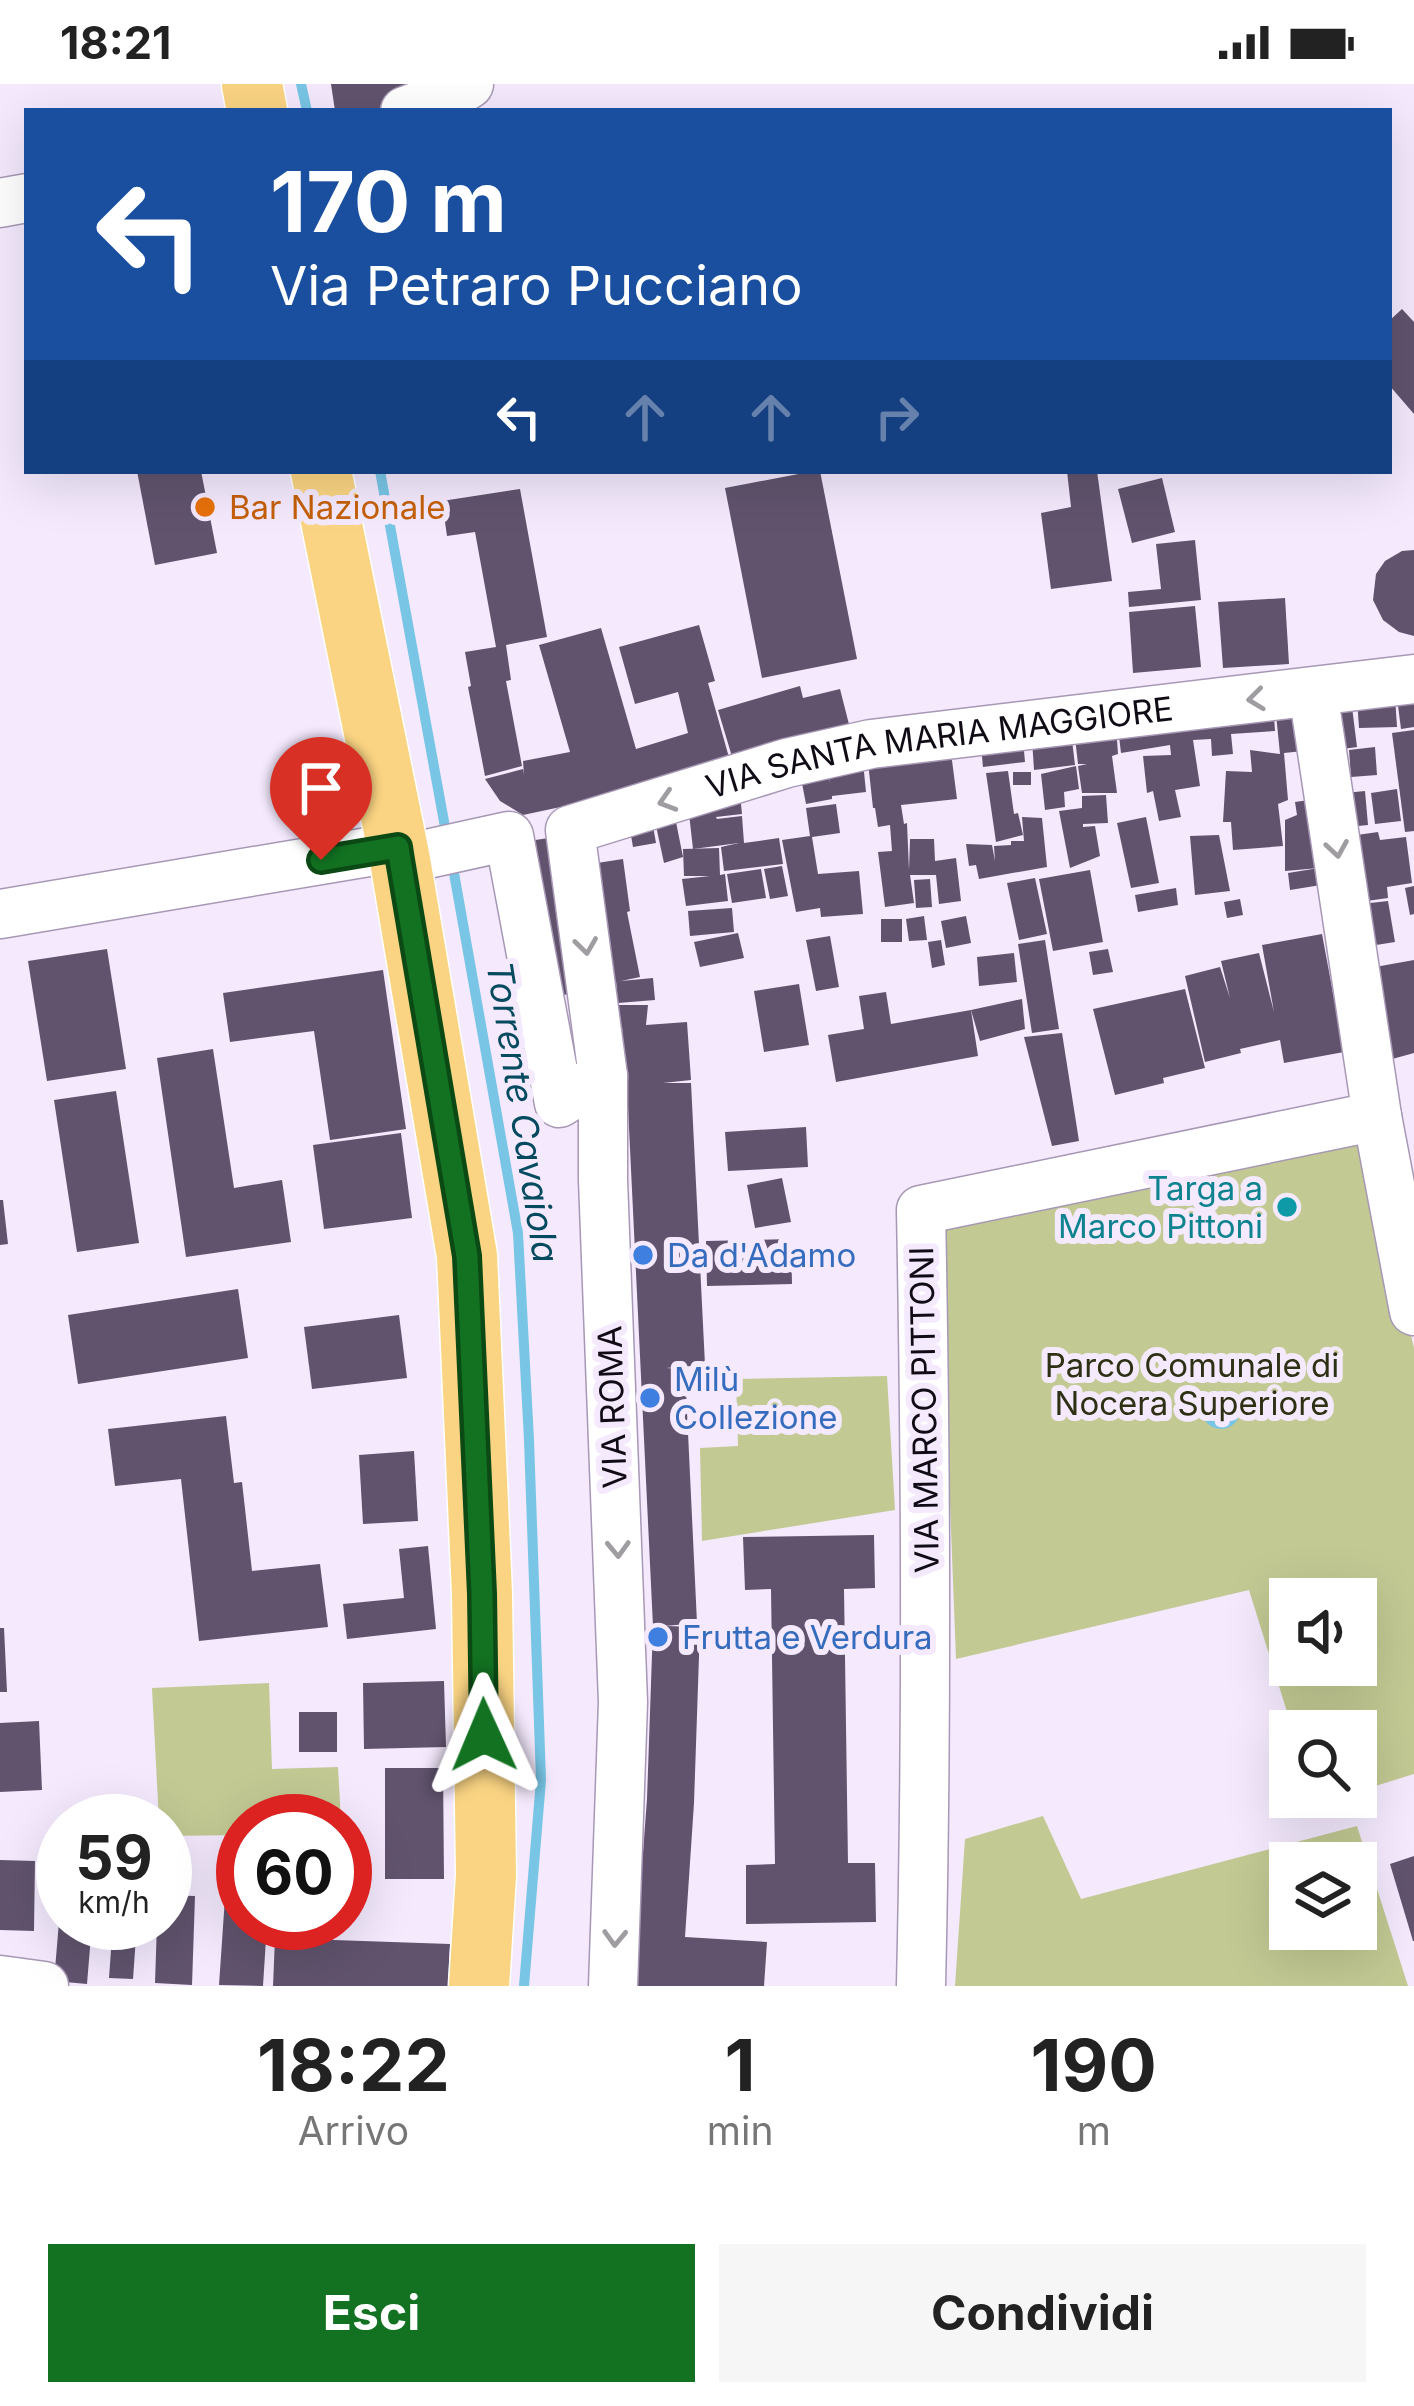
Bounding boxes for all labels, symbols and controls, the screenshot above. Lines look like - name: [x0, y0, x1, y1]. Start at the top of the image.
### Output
- text: 18:21: [60, 15, 171, 70]
- text: 170 m: [270, 151, 507, 252]
- icon: left: [72, 156, 228, 312]
- text: Via Petraro Pucciano: [270, 253, 803, 318]
- icon: left: [486, 384, 552, 450]
- icon: ahead: [612, 384, 678, 450]
- icon: ahead: [738, 384, 804, 450]
- icon: right: [864, 384, 930, 450]
- place label: Bar Nazionale: [229, 487, 445, 527]
- marker: Bar Nazionale: [192, 494, 218, 520]
- one-way arrow: [1246, 685, 1266, 711]
- street label: VIA SANTA MARIA MAGGIORE: [701, 688, 1175, 807]
- pin: [270, 737, 372, 860]
- icon: arrive: [288, 755, 354, 821]
- one-way arrow: [657, 786, 678, 811]
- one-way arrow: [1323, 839, 1348, 859]
- one-way arrow: [572, 937, 598, 956]
- water label: Torrente Cavaiola: [477, 958, 569, 1266]
- place label: Targa a Marco Pittoni: [1058, 1168, 1263, 1246]
- marker: Targa a Marco Pittoni: [1274, 1194, 1300, 1220]
- place label: Da d'Adamo: [667, 1235, 856, 1275]
- marker: Da d'Adamo: [630, 1242, 656, 1268]
- street label: VIA MARCO PITTONI: [901, 1246, 947, 1574]
- street label: VIA ROMA: [589, 1325, 635, 1489]
- park label: Parco Comunale di Nocera Superiore: [1045, 1345, 1339, 1423]
- place label: Milù Collezione: [674, 1359, 837, 1437]
- marker: Milù Collezione: [637, 1385, 663, 1411]
- one-way arrow: [605, 1540, 631, 1559]
- map controls: [1269, 1578, 1377, 1950]
- button: sound: [1269, 1578, 1377, 1686]
- place label: Frutta e Verdura: [682, 1617, 933, 1657]
- marker: Frutta e Verdura: [645, 1624, 671, 1650]
- position arrow: [421, 1672, 547, 1798]
- button: search: [1269, 1710, 1377, 1818]
- speed limit sign: 60: [216, 1794, 372, 1950]
- text: 59: [75, 1821, 153, 1893]
- button: layers: [1269, 1842, 1377, 1950]
- text: km/h: [78, 1884, 150, 1920]
- one-way arrow: [602, 1930, 628, 1948]
- text: 18:22: [257, 2021, 450, 2108]
- text: 1: [725, 2021, 756, 2108]
- text: 190: [1031, 2021, 1157, 2108]
- text: Arrivo: [298, 2107, 409, 2154]
- text: min: [707, 2107, 773, 2154]
- text: m: [1077, 2107, 1111, 2154]
- button: Esci: [48, 2244, 695, 2382]
- button: Condividi: [719, 2244, 1366, 2382]

